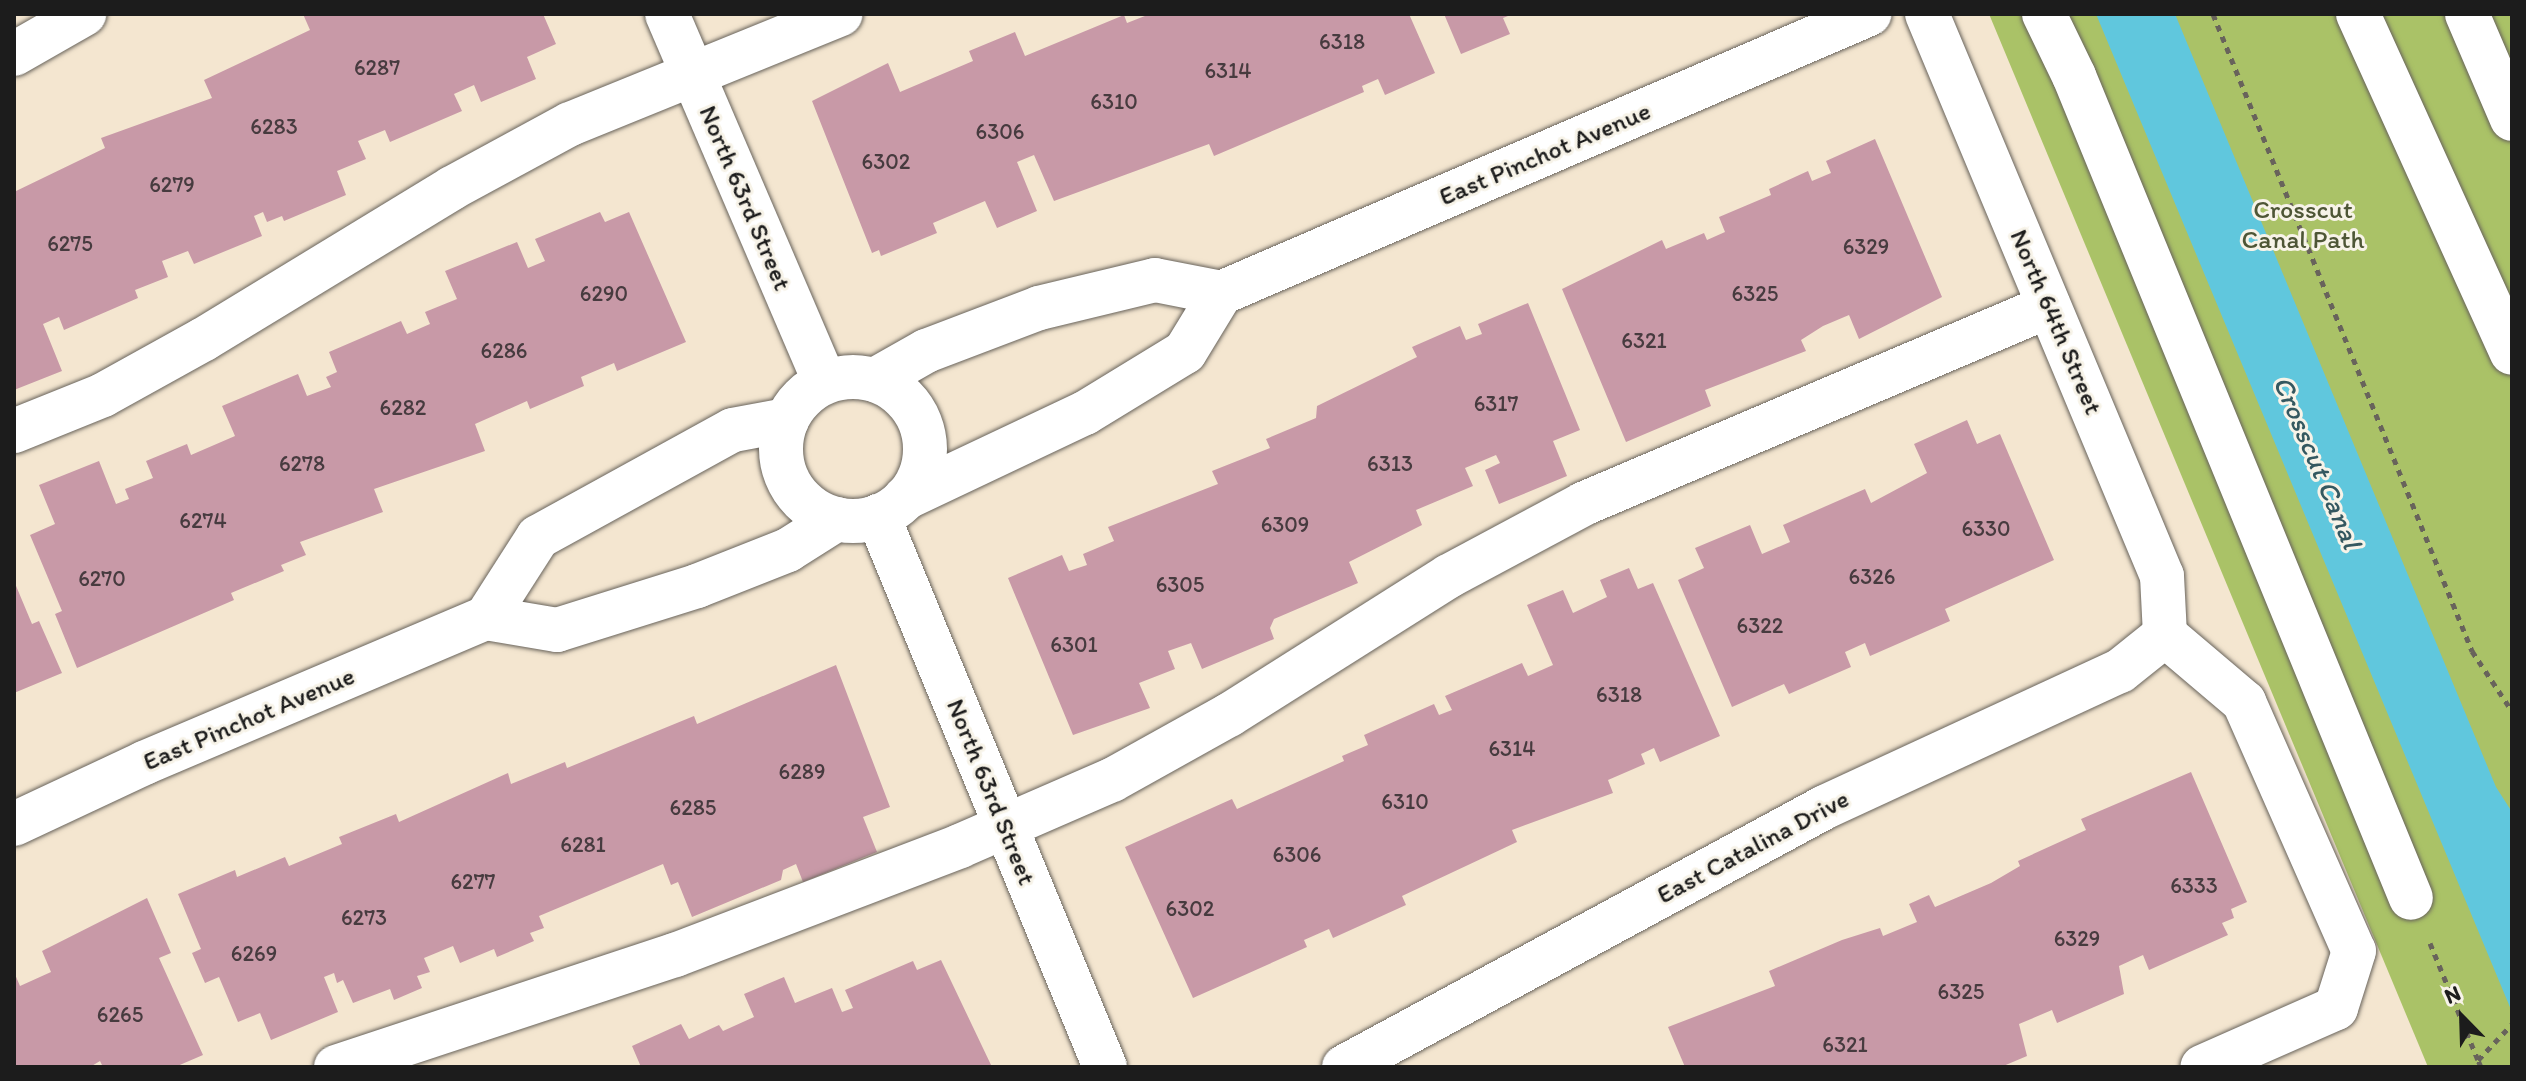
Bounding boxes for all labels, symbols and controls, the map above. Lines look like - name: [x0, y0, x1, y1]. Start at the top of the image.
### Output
- house number: 6318: [1319, 29, 1365, 55]
- house number: 6287: [354, 55, 400, 81]
- house number: 6314: [1204, 58, 1252, 84]
- house number: 6310: [1090, 89, 1138, 115]
- street label: East Pinchot Avenue: [1434, 95, 1656, 213]
- street label: North 63rd Street: [692, 101, 798, 295]
- house number: 6283: [250, 114, 298, 140]
- house number: 6306: [976, 119, 1024, 145]
- house number: 6302: [862, 149, 910, 175]
- house number: 6279: [149, 172, 195, 198]
- park label: Crosscut Canal Path: [2242, 194, 2364, 256]
- street label: North 64th Street: [2003, 225, 2109, 419]
- house number: 6275: [47, 231, 93, 257]
- house number: 6329: [1843, 234, 1889, 260]
- house number: 6290: [580, 281, 628, 307]
- house number: 6325: [1732, 281, 1778, 307]
- house number: 6321: [1621, 328, 1667, 354]
- house number: 6286: [481, 338, 527, 364]
- water label: Crosscut Canal: [2267, 371, 2369, 553]
- house number: 6317: [1474, 391, 1518, 417]
- house number: 6282: [380, 395, 426, 421]
- house number: 6278: [279, 451, 325, 477]
- house number: 6313: [1367, 451, 1413, 477]
- house number: 6274: [179, 508, 227, 534]
- house number: 6309: [1261, 512, 1309, 538]
- house number: 6330: [1961, 516, 2011, 542]
- house number: 6326: [1849, 564, 1895, 590]
- house number: 6270: [78, 566, 126, 592]
- house number: 6305: [1156, 572, 1204, 598]
- house number: 6322: [1737, 613, 1783, 639]
- house number: 6301: [1050, 632, 1098, 658]
- street label: East Pinchot Avenue: [138, 660, 360, 778]
- house number: 6318: [1596, 682, 1642, 708]
- street label: North 63rd Street: [940, 695, 1042, 889]
- house number: 6314: [1488, 736, 1536, 762]
- house number: 6289: [779, 759, 825, 785]
- street label: East Catalina Drive: [1651, 783, 1855, 911]
- house number: 6310: [1381, 789, 1429, 815]
- house number: 6285: [670, 795, 716, 821]
- house number: 6281: [560, 832, 606, 858]
- house number: 6306: [1273, 842, 1321, 868]
- house number: 6277: [450, 869, 496, 895]
- house number: 6333: [2170, 873, 2218, 899]
- house number: 6302: [1166, 896, 1214, 922]
- house number: 6273: [341, 905, 387, 931]
- house number: 6329: [2054, 926, 2100, 952]
- house number: 6269: [231, 941, 277, 967]
- north arrow: [2422, 977, 2502, 1057]
- house number: 6325: [1938, 979, 1984, 1005]
- text: N: [2440, 979, 2465, 1010]
- house number: 6265: [97, 1002, 143, 1028]
- house number: 6321: [1822, 1032, 1868, 1058]

